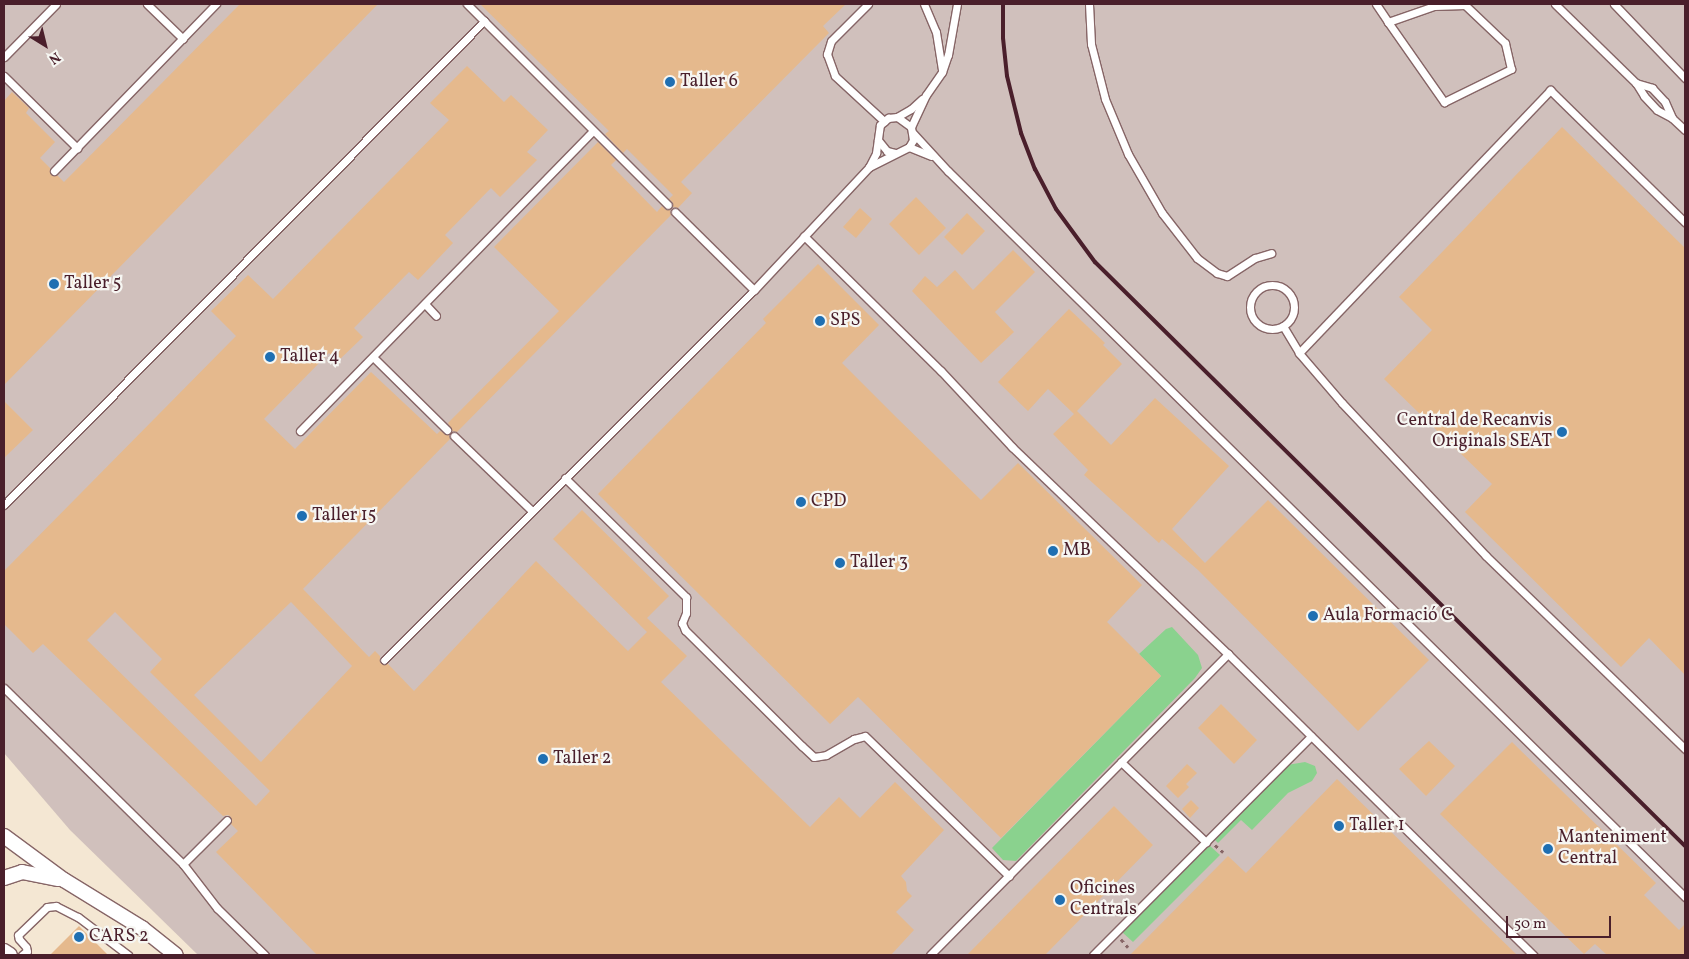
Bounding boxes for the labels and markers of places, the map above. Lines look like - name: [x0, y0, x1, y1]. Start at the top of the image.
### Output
- place label: Taller 6: [680, 71, 738, 93]
- marker: Taller 6: [664, 76, 676, 88]
- place label: Taller 5: [64, 273, 122, 295]
- marker: Taller 5: [48, 278, 60, 290]
- place label: SPS: [830, 310, 860, 332]
- marker: SPS: [814, 315, 826, 327]
- place label: Taller 4: [280, 346, 340, 368]
- marker: Taller 4: [264, 351, 276, 363]
- place label: Central de Recanvis Originals SEAT: [1397, 411, 1552, 454]
- marker: Central de Recanvis Originals SEAT: [1556, 426, 1568, 438]
- place label: CPD: [811, 491, 846, 513]
- marker: CPD: [795, 496, 807, 508]
- place label: Taller 15: [312, 505, 376, 527]
- marker: Taller 15: [296, 510, 308, 522]
- place label: MB: [1063, 540, 1091, 562]
- marker: MB: [1047, 545, 1059, 557]
- place label: Taller 3: [850, 552, 908, 574]
- marker: Taller 3: [834, 557, 846, 569]
- place label: Aula Formació C: [1323, 605, 1453, 627]
- marker: Aula Formació C: [1307, 610, 1319, 622]
- place label: Taller 2: [553, 748, 612, 770]
- marker: Taller 2: [537, 753, 549, 765]
- place label: Taller 1: [1349, 815, 1405, 837]
- marker: Taller 1: [1333, 820, 1345, 832]
- place label: Manteniment Central: [1558, 828, 1667, 871]
- marker: Manteniment Central: [1542, 843, 1554, 855]
- place label: Oficines Centrals: [1070, 879, 1137, 922]
- marker: Oficines Centrals: [1054, 894, 1066, 906]
- place label: CARS 2: [89, 926, 149, 948]
- marker: CARS 2: [73, 931, 85, 943]

